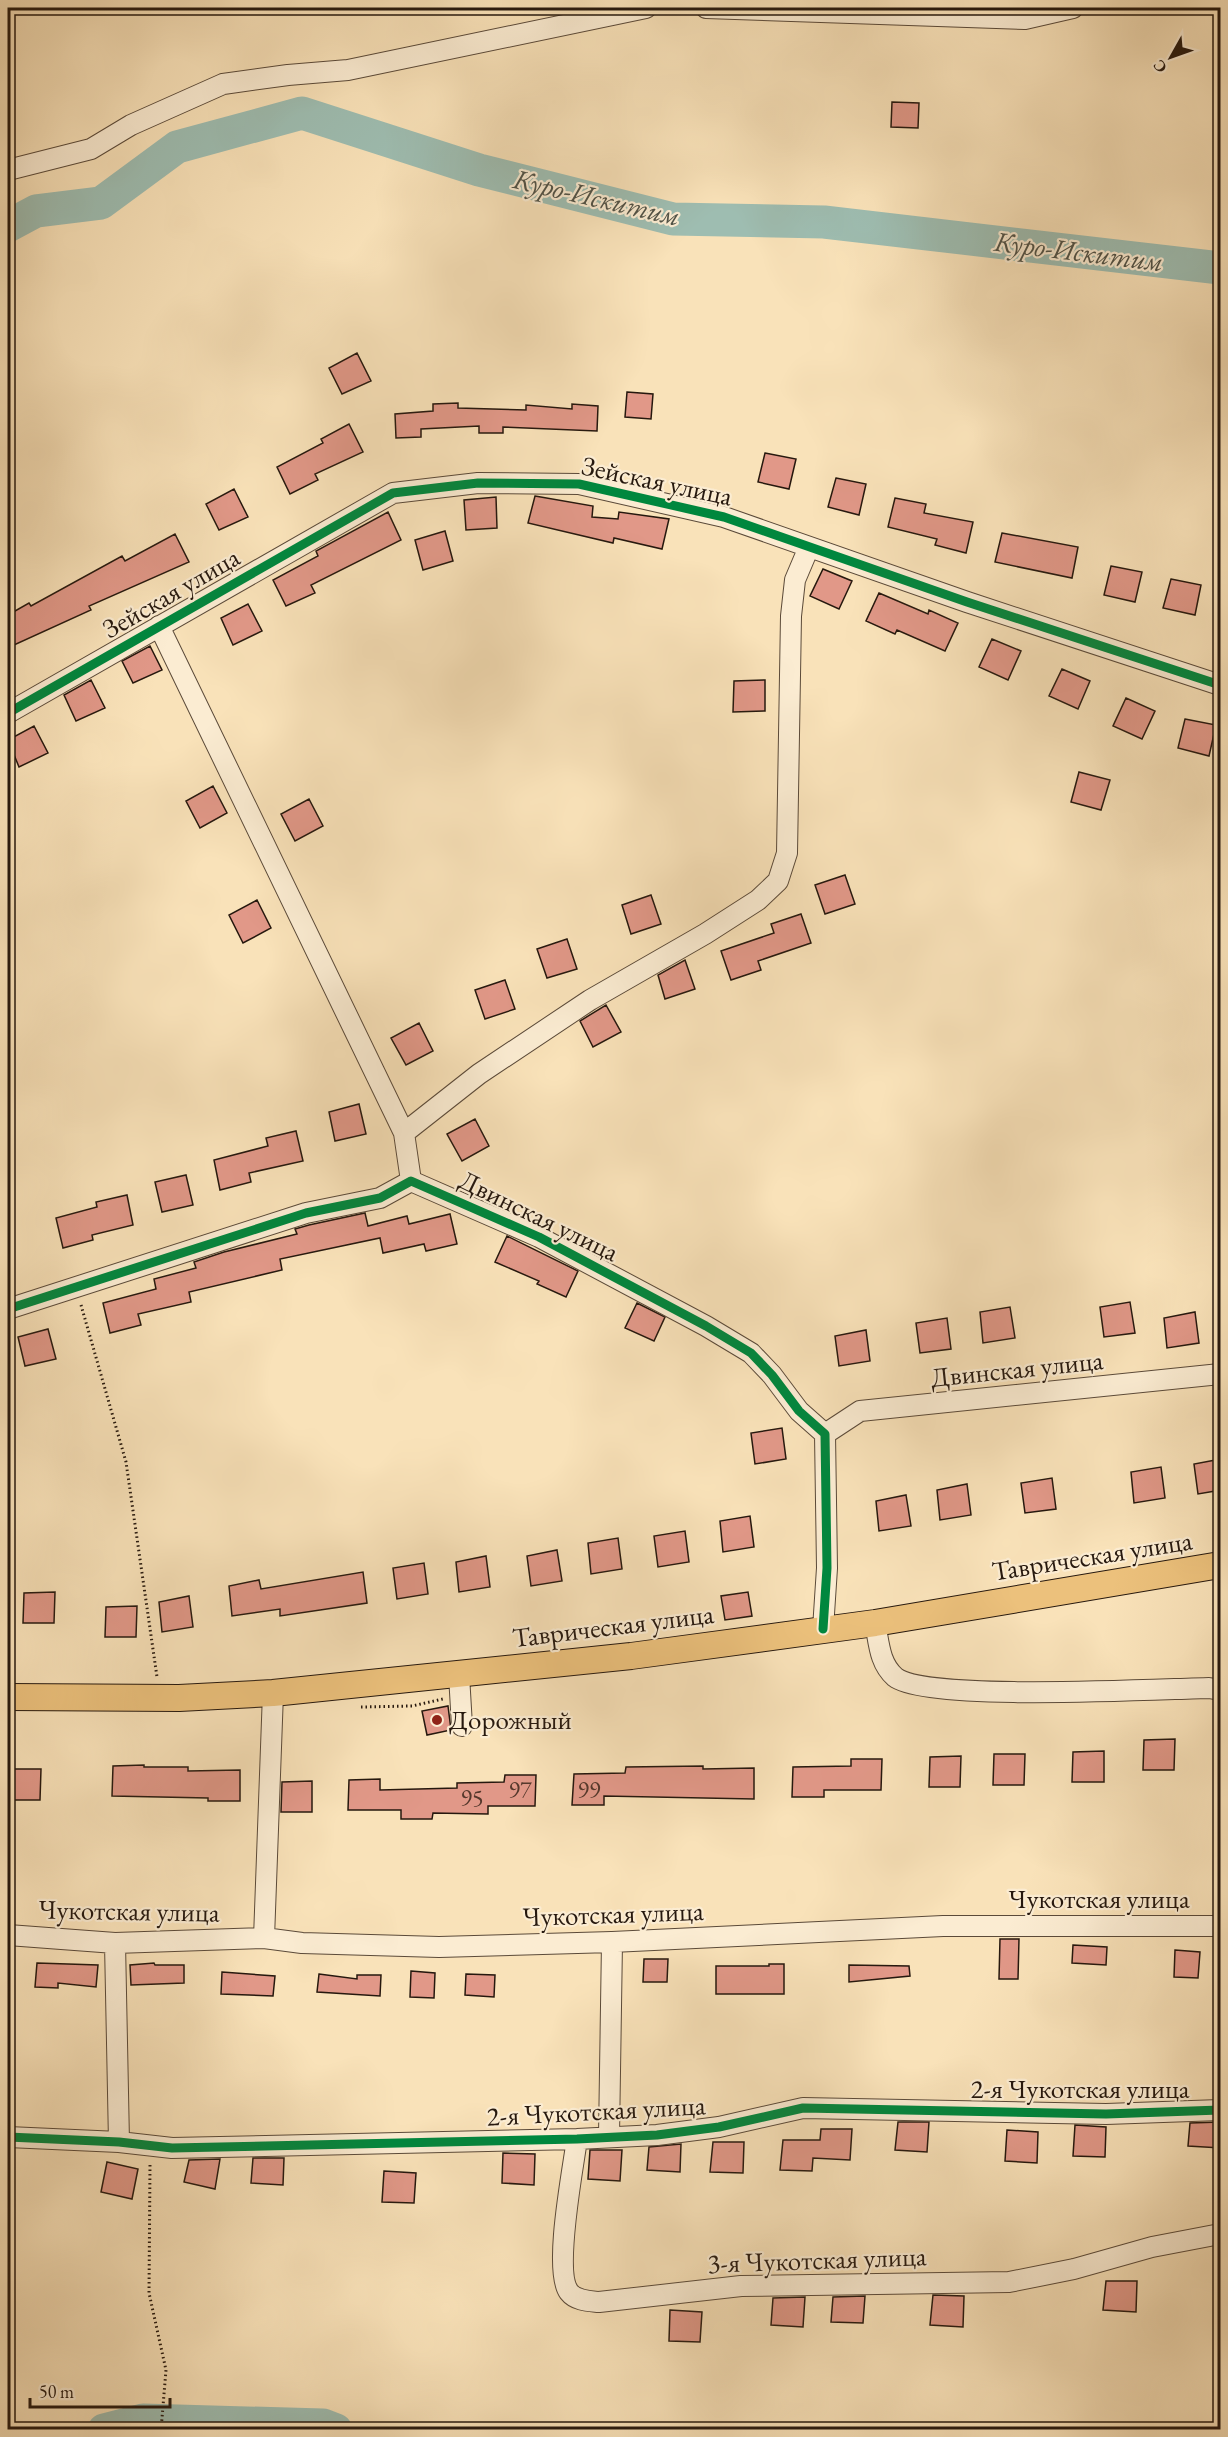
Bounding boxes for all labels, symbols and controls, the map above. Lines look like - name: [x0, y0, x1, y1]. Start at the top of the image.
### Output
- north arrow: [1141, 27, 1201, 87]
- text: С: [1148, 55, 1172, 77]
- water label: Куро-Искитим: [509, 160, 684, 234]
- water label: Куро-Искитим: [991, 223, 1166, 279]
- street label: Зейская улица: [579, 447, 736, 514]
- street label: Зейская улица: [96, 539, 246, 646]
- street label: Двинская улица: [454, 1162, 625, 1269]
- street label: Двинская улица: [929, 1342, 1105, 1395]
- street label: Таврическая улица: [989, 1522, 1195, 1589]
- street label: Таврическая улица: [510, 1596, 716, 1655]
- place label: Дорожный: [449, 1702, 572, 1737]
- marker: Дорожный: [430, 1713, 444, 1727]
- house number: 97: [508, 1774, 532, 1805]
- house number: 99: [577, 1774, 601, 1805]
- house number: 95: [460, 1782, 484, 1813]
- street label: Чукотская улица: [1008, 1881, 1190, 1916]
- street label: Чукотская улица: [38, 1891, 220, 1930]
- street label: Чукотская улица: [522, 1893, 704, 1934]
- street label: 2-я Чукотская улица: [970, 2071, 1190, 2106]
- street label: 2-я Чукотская улица: [486, 2087, 707, 2134]
- street label: 3-я Чукотская улица: [707, 2238, 927, 2281]
- scale bar: [30, 2371, 170, 2409]
- text: 50 m: [39, 2380, 74, 2403]

